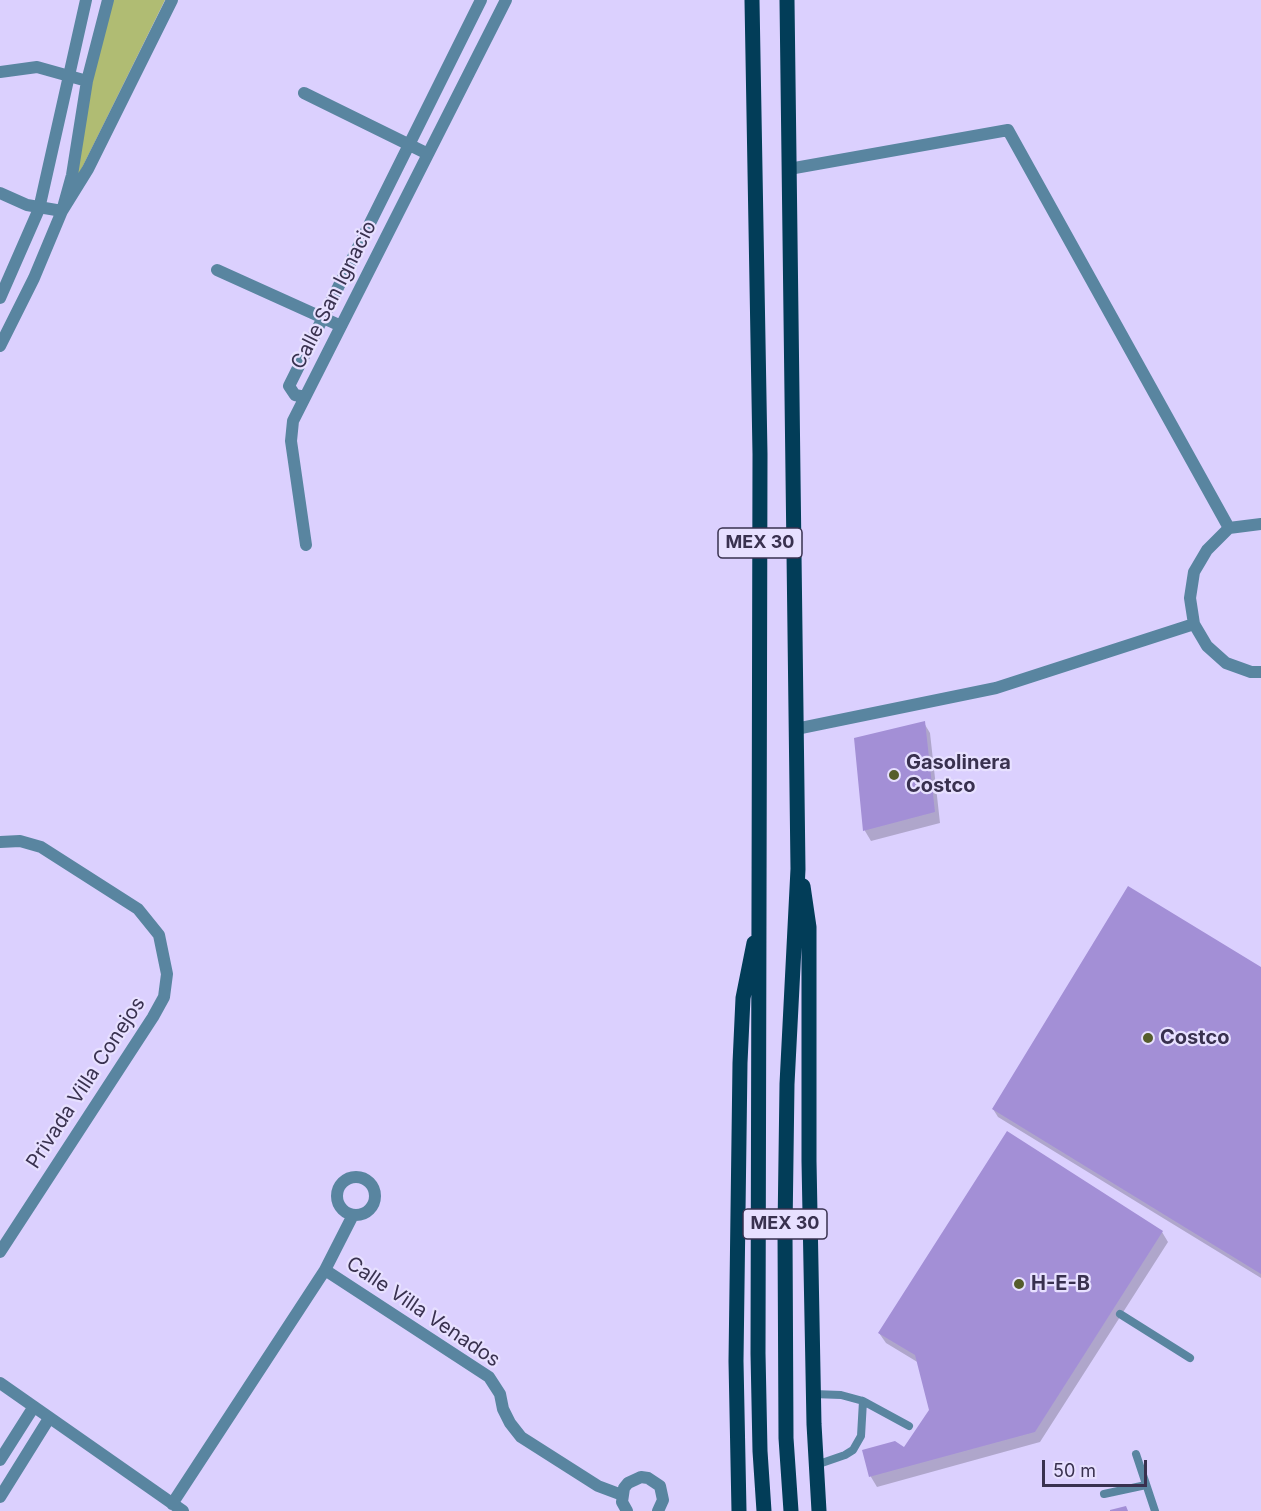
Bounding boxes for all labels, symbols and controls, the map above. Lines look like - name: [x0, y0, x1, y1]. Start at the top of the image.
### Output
- street label: Calle San Ignacio: [286, 217, 382, 373]
- road number: MEX 30: [718, 528, 802, 558]
- place label: Gasolinera Costco: [906, 751, 1011, 798]
- marker: Gasolinera Costco: [887, 768, 901, 782]
- street label: Privada Villa Conejos: [22, 993, 150, 1173]
- place label: Costco: [1160, 1026, 1229, 1050]
- marker: Costco: [1141, 1031, 1155, 1045]
- road number: MEX 30: [743, 1209, 827, 1239]
- street label: Calle Villa Venados: [342, 1252, 504, 1372]
- place label: H-E-B: [1031, 1272, 1090, 1296]
- marker: H-E-B: [1012, 1277, 1026, 1291]
- scale bar: [1045, 1448, 1150, 1486]
- text: 50 m: [1053, 1460, 1096, 1481]

